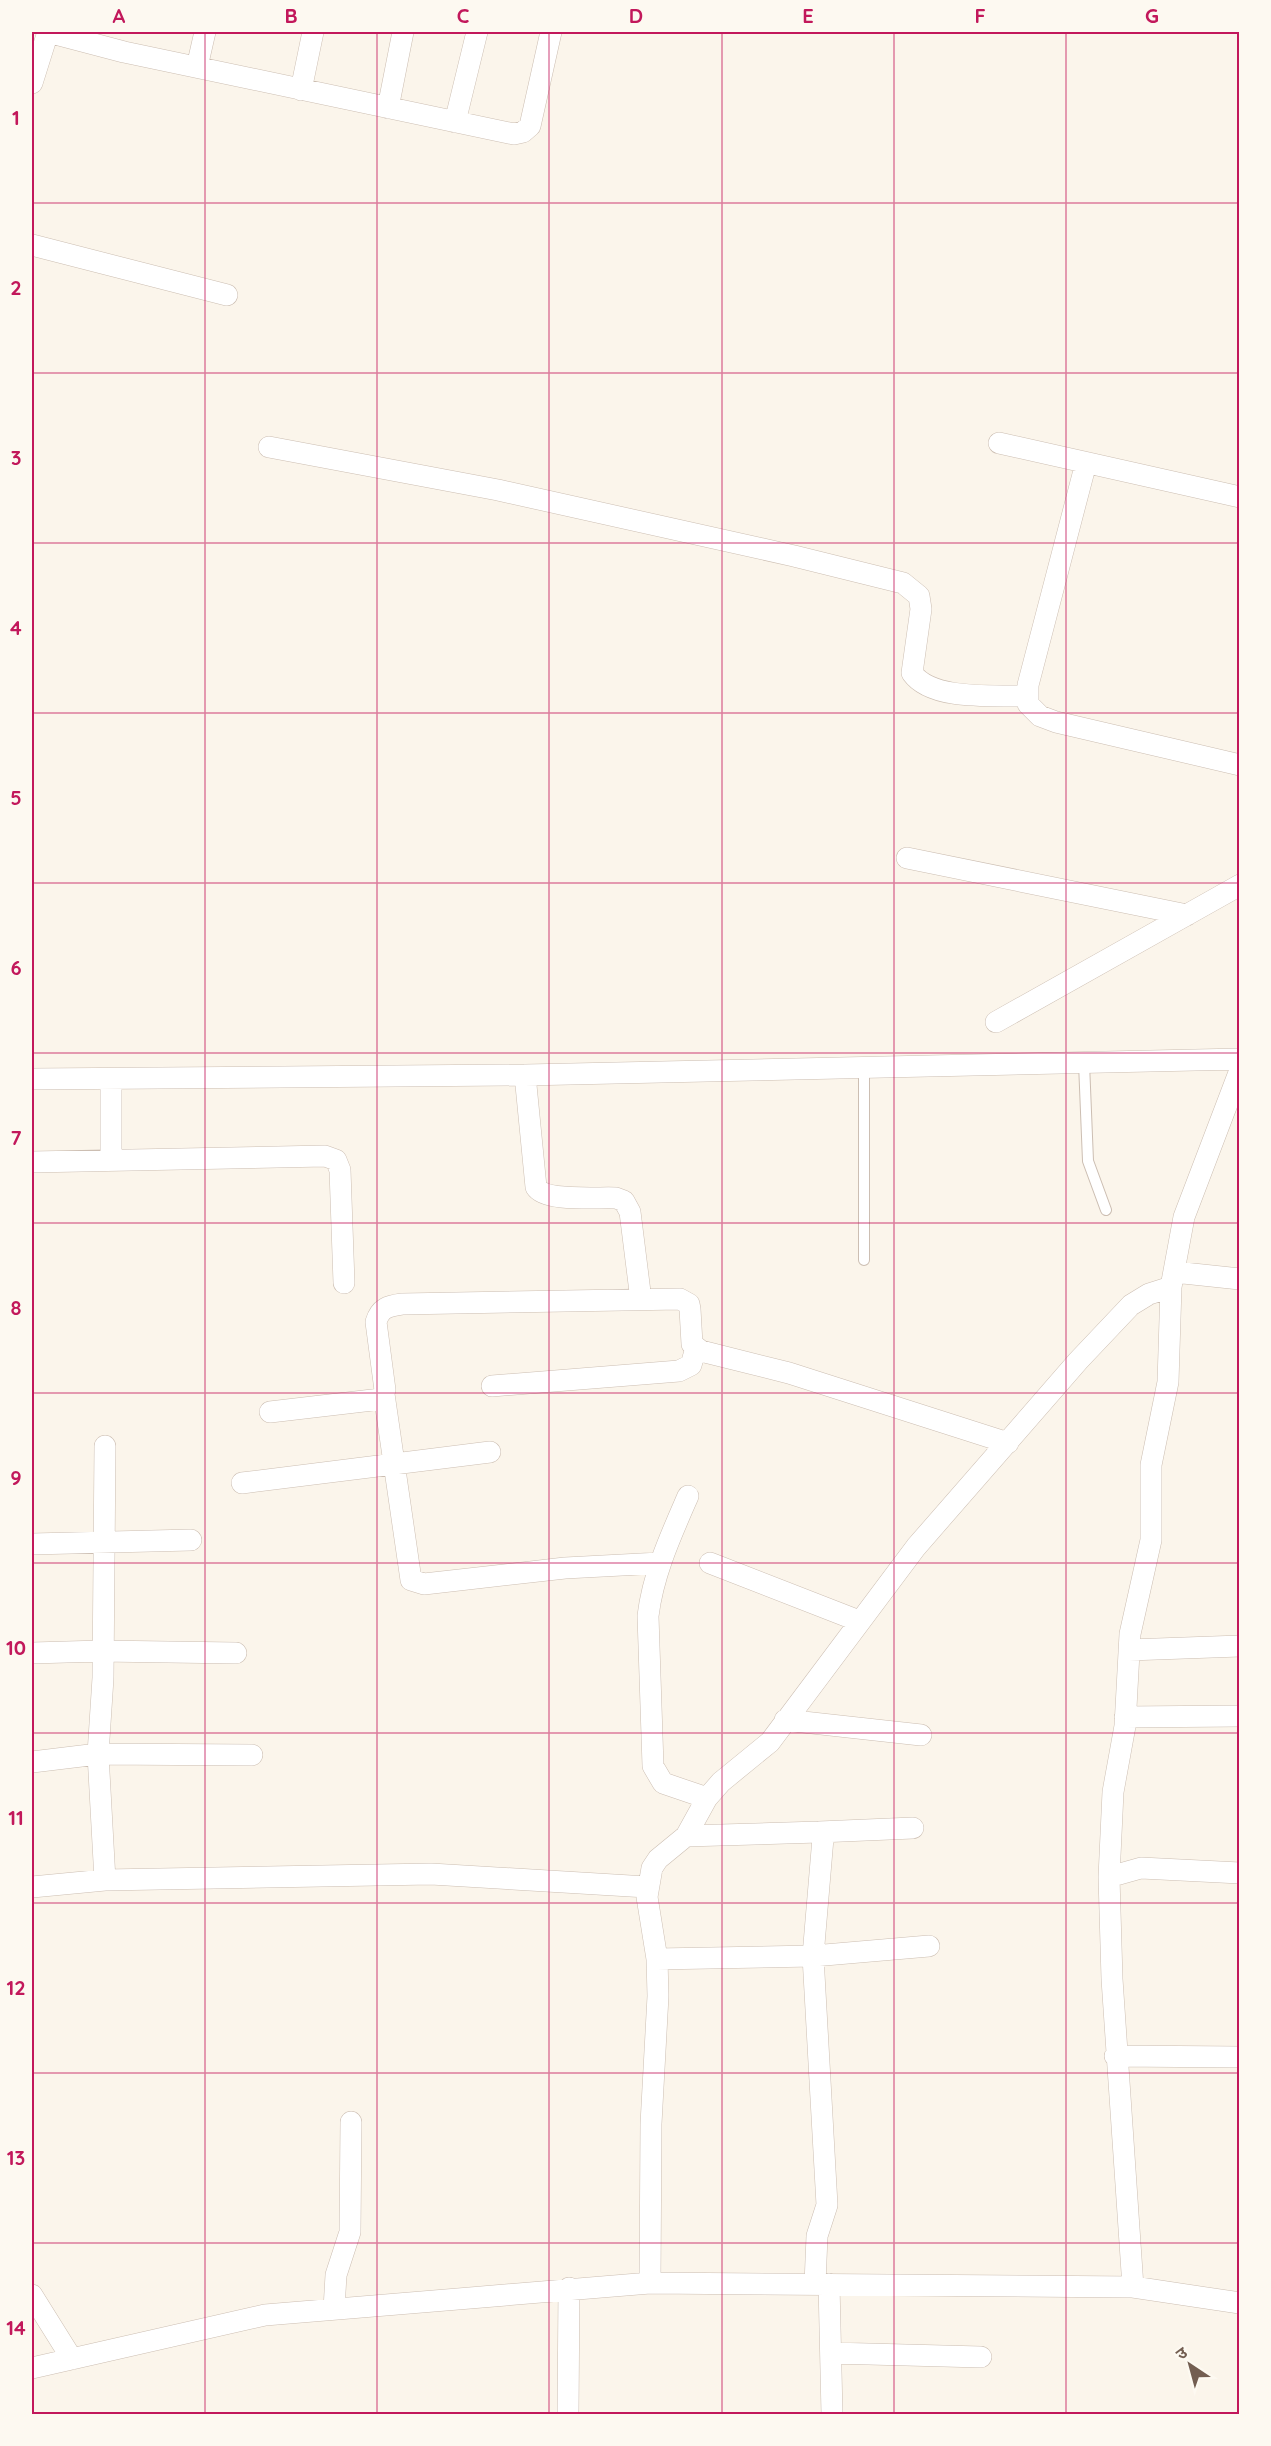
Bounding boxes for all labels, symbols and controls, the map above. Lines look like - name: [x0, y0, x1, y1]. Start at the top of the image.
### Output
- text: A: [113, 3, 126, 28]
- text: B: [284, 3, 298, 28]
- text: C: [457, 3, 470, 28]
- text: D: [629, 3, 643, 28]
- text: E: [802, 3, 814, 28]
- text: F: [974, 3, 986, 28]
- text: G: [1145, 3, 1159, 28]
- text: 1: [12, 105, 20, 130]
- text: 2: [10, 275, 22, 300]
- text: 3: [11, 445, 21, 470]
- text: 4: [10, 615, 22, 640]
- text: 5: [10, 785, 22, 810]
- text: 6: [10, 955, 22, 980]
- text: 7: [11, 1125, 22, 1150]
- text: 8: [11, 1295, 22, 1320]
- text: 9: [10, 1465, 22, 1490]
- text: 10: [6, 1635, 26, 1660]
- text: 11: [8, 1805, 24, 1830]
- text: 12: [6, 1975, 26, 2000]
- text: 13: [7, 2145, 25, 2170]
- text: 14: [6, 2315, 26, 2340]
- north arrow: [1160, 2335, 1220, 2395]
- text: उ: [1172, 2342, 1191, 2364]

